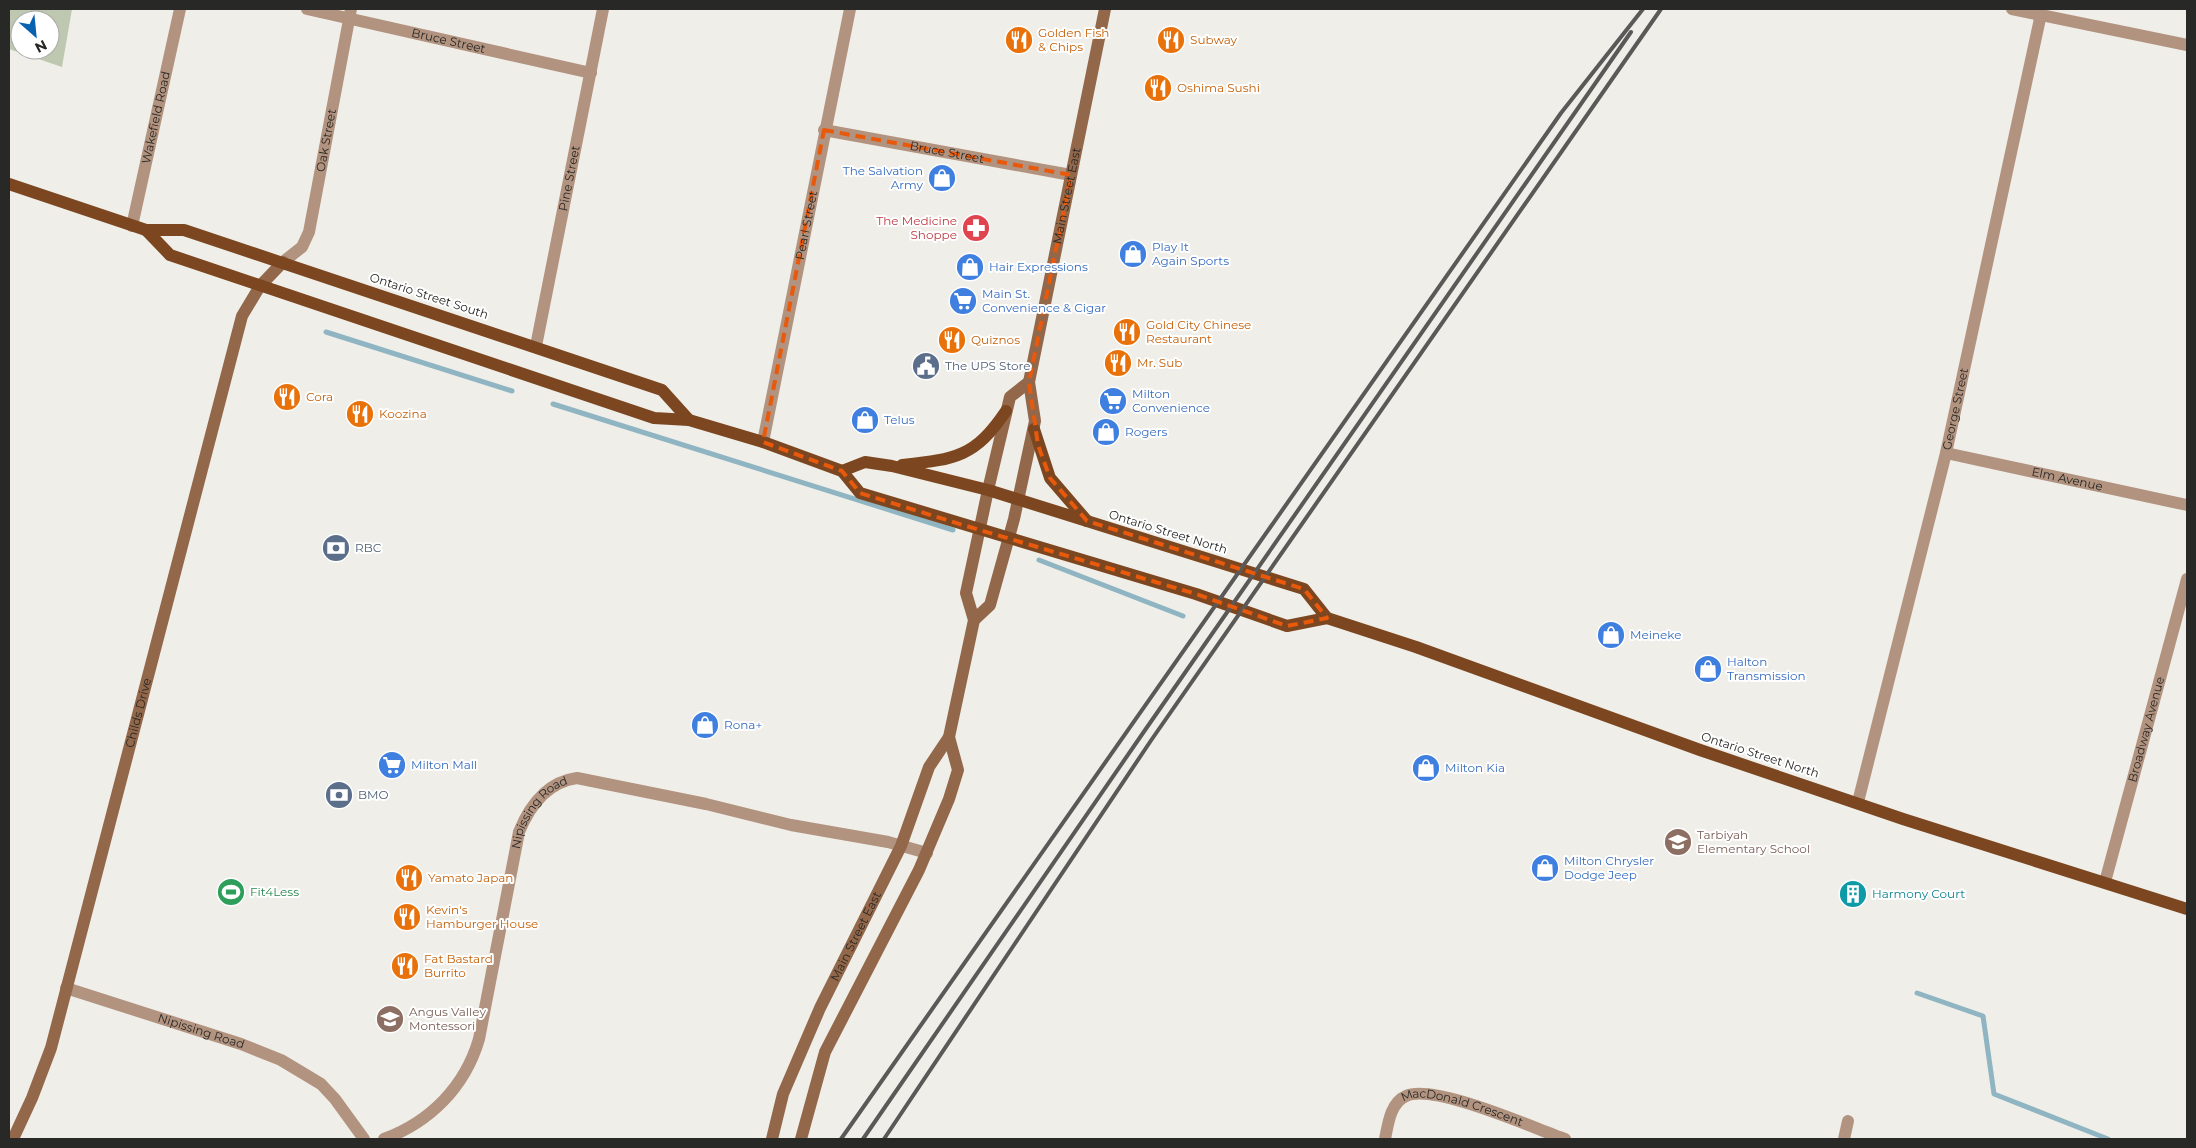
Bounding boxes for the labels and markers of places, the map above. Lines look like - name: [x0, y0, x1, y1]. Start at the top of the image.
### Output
- restaurant icon: Golden Fish & Chips: [1004, 25, 1034, 55]
- place label: Golden Fish & Chips: [1038, 25, 1109, 54]
- restaurant icon: Subway: [1156, 25, 1186, 55]
- place label: Subway: [1190, 32, 1238, 47]
- restaurant icon: Oshima Sushi: [1143, 73, 1173, 103]
- place label: Oshima Sushi: [1177, 80, 1260, 95]
- place label: The Salvation Army: [843, 163, 923, 192]
- shop icon: The Salvation Army: [927, 163, 957, 193]
- place label: The Medicine Shoppe: [876, 213, 957, 242]
- pharmacy icon: The Medicine Shoppe: [961, 213, 991, 243]
- shop icon: Play It Again Sports: [1118, 239, 1148, 269]
- place label: Play It Again Sports: [1152, 239, 1229, 268]
- shop icon: Hair Expressions: [955, 252, 985, 282]
- place label: Hair Expressions: [989, 259, 1088, 274]
- supermarket icon: Main St. Convenience & Cigar: [948, 286, 978, 316]
- place label: Main St. Convenience & Cigar: [982, 286, 1106, 315]
- restaurant icon: Gold City Chinese Restaurant: [1112, 317, 1142, 347]
- place label: Gold City Chinese Restaurant: [1146, 317, 1251, 346]
- restaurant icon: Quiznos: [937, 325, 967, 355]
- place label: Quiznos: [971, 332, 1020, 347]
- restaurant icon: Mr. Sub: [1103, 348, 1133, 378]
- public building icon: The UPS Store: [911, 351, 941, 381]
- place label: Mr. Sub: [1137, 355, 1182, 370]
- place label: The UPS Store: [945, 358, 1031, 373]
- restaurant icon: Cora: [272, 382, 302, 412]
- supermarket icon: Milton Convenience: [1098, 386, 1128, 416]
- place label: Milton Convenience: [1132, 386, 1210, 415]
- place label: Cora: [306, 389, 333, 404]
- restaurant icon: Koozina: [345, 399, 375, 429]
- shop icon: Telus: [850, 405, 880, 435]
- place label: Koozina: [379, 406, 427, 421]
- place label: Telus: [884, 412, 915, 427]
- shop icon: Rogers: [1091, 417, 1121, 447]
- place label: Rogers: [1125, 424, 1167, 439]
- bank icon: RBC: [321, 533, 351, 563]
- place label: RBC: [355, 540, 382, 555]
- shop icon: Meineke: [1596, 620, 1626, 650]
- place label: Meineke: [1630, 627, 1681, 642]
- shop icon: Halton Transmission: [1693, 654, 1723, 684]
- place label: Halton Transmission: [1727, 654, 1806, 683]
- shop icon: Rona+: [690, 710, 720, 740]
- place label: Rona+: [724, 717, 762, 732]
- supermarket icon: Milton Mall: [377, 750, 407, 780]
- shop icon: Milton Kia: [1411, 753, 1441, 783]
- place label: Milton Mall: [411, 757, 477, 772]
- place label: Milton Kia: [1445, 760, 1505, 775]
- bank icon: BMO: [324, 780, 354, 810]
- place label: BMO: [358, 787, 389, 802]
- school or university icon: Tarbiyah Elementary School: [1663, 827, 1693, 857]
- place label: Tarbiyah Elementary School: [1697, 827, 1810, 856]
- shop icon: Milton Chrysler Dodge Jeep: [1530, 853, 1560, 883]
- place label: Milton Chrysler Dodge Jeep: [1564, 853, 1654, 882]
- restaurant icon: Yamato Japan: [394, 863, 424, 893]
- place label: Yamato Japan: [428, 870, 513, 885]
- sports icon: Fit4Less: [216, 877, 246, 907]
- building icon: Harmony Court: [1838, 879, 1868, 909]
- place label: Fit4Less: [250, 884, 299, 899]
- place label: Harmony Court: [1872, 886, 1965, 901]
- restaurant icon: Kevin's Hamburger House: [392, 902, 422, 932]
- place label: Kevin's Hamburger House: [426, 902, 538, 931]
- restaurant icon: Fat Bastard Burrito: [390, 951, 420, 981]
- place label: Fat Bastard Burrito: [424, 951, 493, 980]
- school or university icon: Angus Valley Montessori: [375, 1004, 405, 1034]
- place label: Angus Valley Montessori: [409, 1004, 486, 1033]

